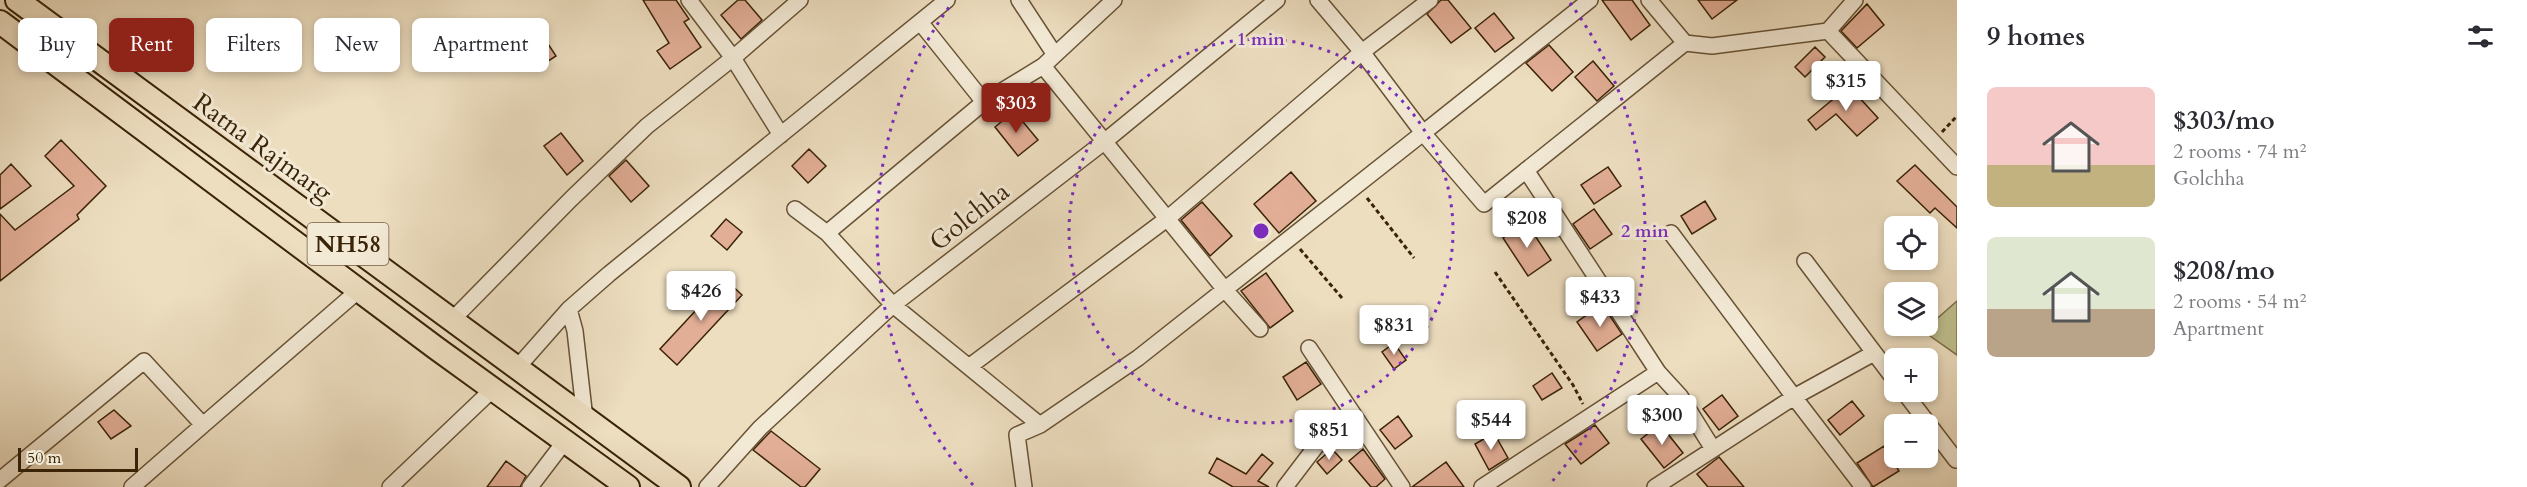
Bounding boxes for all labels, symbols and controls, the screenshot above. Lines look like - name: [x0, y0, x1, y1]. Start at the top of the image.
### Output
- chip: Buy: [18, 18, 97, 72]
- chip: Rent: [109, 18, 194, 72]
- chip: Filters: [206, 18, 302, 72]
- chip: New: [314, 18, 400, 72]
- chip: Apartment: [412, 18, 549, 72]
- text: 9 homes: [1987, 19, 2085, 54]
- icon: filters: [2464, 20, 2497, 53]
- text: 1 min: [1237, 27, 1285, 52]
- pin: $315: [1810, 61, 1882, 112]
- text: $315: [1826, 67, 1866, 94]
- pin: $303: [980, 83, 1052, 134]
- street label: Ratna Rajmarg: [186, 85, 340, 210]
- text: $303: [996, 89, 1036, 116]
- text: $303/mo: [2173, 103, 2275, 138]
- icon: home: [2035, 111, 2107, 183]
- text: 2 rooms · 74 m²: [2173, 138, 2306, 165]
- text: Golchha: [2173, 165, 2244, 192]
- street label: Golchha: [922, 174, 1017, 259]
- pin: $208: [1491, 198, 1563, 249]
- text: $208: [1507, 204, 1547, 231]
- map controls: [1884, 216, 1938, 468]
- button: locate: [1884, 216, 1938, 270]
- text: 2 min: [1621, 219, 1669, 244]
- centre of rings: [1251, 221, 1271, 241]
- road number: NH58: [308, 223, 388, 265]
- text: $208/mo: [2173, 253, 2275, 288]
- icon: home: [2035, 261, 2107, 333]
- pin: $426: [665, 271, 737, 322]
- text: $426: [681, 277, 721, 304]
- pin: $433: [1564, 277, 1636, 328]
- button: layers: [1884, 282, 1938, 336]
- text: $433: [1580, 283, 1620, 310]
- text: 2 rooms · 54 m²: [2173, 288, 2306, 315]
- pin: $831: [1358, 305, 1430, 356]
- text: $831: [1374, 311, 1414, 338]
- text: Apartment: [2173, 315, 2264, 342]
- button: +: [1884, 348, 1938, 402]
- pin: $300: [1626, 395, 1698, 446]
- pin: $544: [1455, 400, 1527, 451]
- text: $300: [1642, 401, 1682, 428]
- text: $544: [1471, 406, 1511, 433]
- pin: $851: [1293, 410, 1365, 461]
- button: −: [1884, 414, 1938, 468]
- text: $851: [1309, 416, 1349, 443]
- scale bar: [18, 445, 138, 472]
- text: 50 m: [27, 447, 61, 469]

